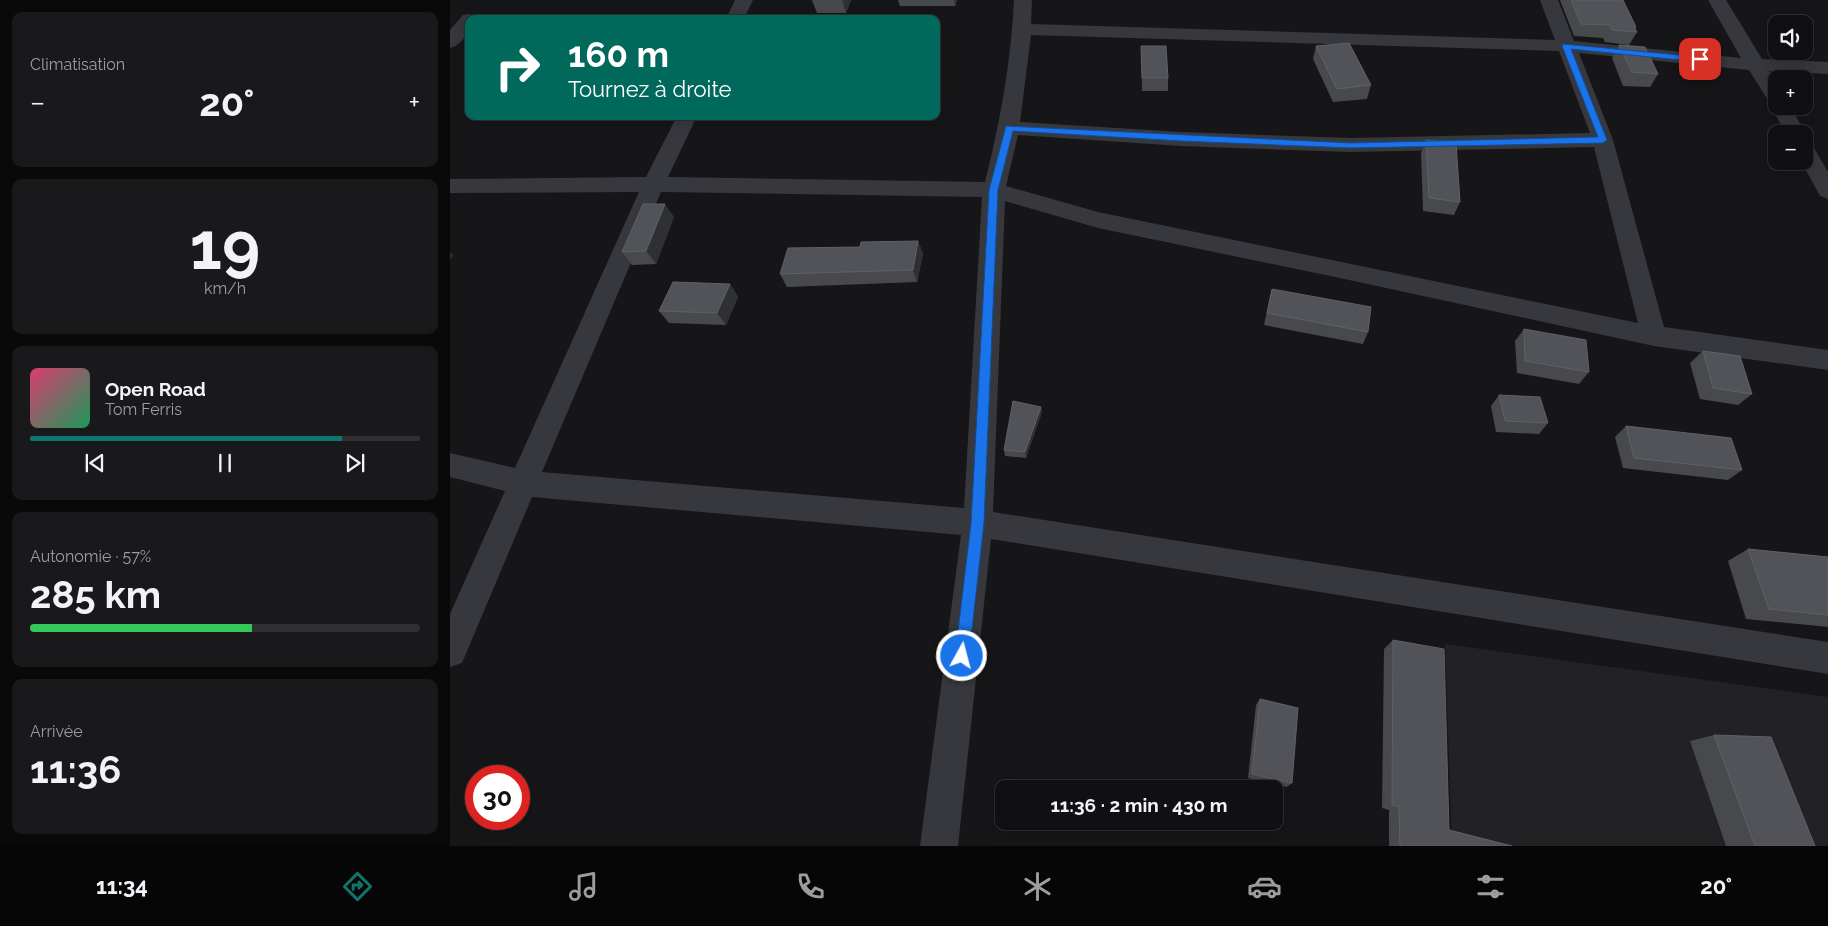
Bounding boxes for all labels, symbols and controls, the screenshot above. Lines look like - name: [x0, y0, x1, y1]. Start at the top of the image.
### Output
- map controls: [1768, 15, 1813, 170]
- button: sound: [1768, 15, 1813, 60]
- text: 160 m: [568, 34, 669, 75]
- icon: right: [485, 35, 550, 100]
- pin: [1679, 38, 1721, 80]
- icon: arrive: [1686, 45, 1714, 73]
- text: Climatisation: [30, 55, 125, 74]
- button: +: [1768, 70, 1813, 115]
- text: Tournez à droite: [568, 76, 732, 102]
- text: 20°: [199, 80, 254, 125]
- text: −: [30, 86, 45, 119]
- text: +: [408, 86, 420, 119]
- button: −: [1768, 125, 1813, 170]
- text: 19: [190, 208, 260, 284]
- text: km/h: [204, 279, 246, 298]
- text: Open Road: [105, 378, 206, 400]
- text: Tom Ferris: [105, 400, 182, 419]
- icon: previous: [81, 449, 109, 477]
- icon: pause: [211, 449, 239, 477]
- icon: next: [341, 449, 369, 477]
- text: Autonomie · 57%: [30, 547, 151, 566]
- text: 285 km: [30, 572, 161, 617]
- position arrow: [935, 629, 987, 681]
- text: Arrivée: [30, 722, 83, 741]
- text: 11:36: [30, 747, 121, 792]
- speed limit sign: 30: [465, 765, 530, 830]
- text: 11:36 · 2 min · 430 m: [1050, 794, 1228, 816]
- icon: directions: [340, 869, 375, 904]
- icon: music: [566, 869, 601, 904]
- icon: phone: [793, 869, 828, 904]
- icon: climate: [1020, 869, 1055, 904]
- icon: car: [1247, 869, 1282, 904]
- icon: filters: [1473, 869, 1508, 904]
- text: 11:34: [96, 873, 148, 899]
- text: 20°: [1700, 873, 1732, 899]

